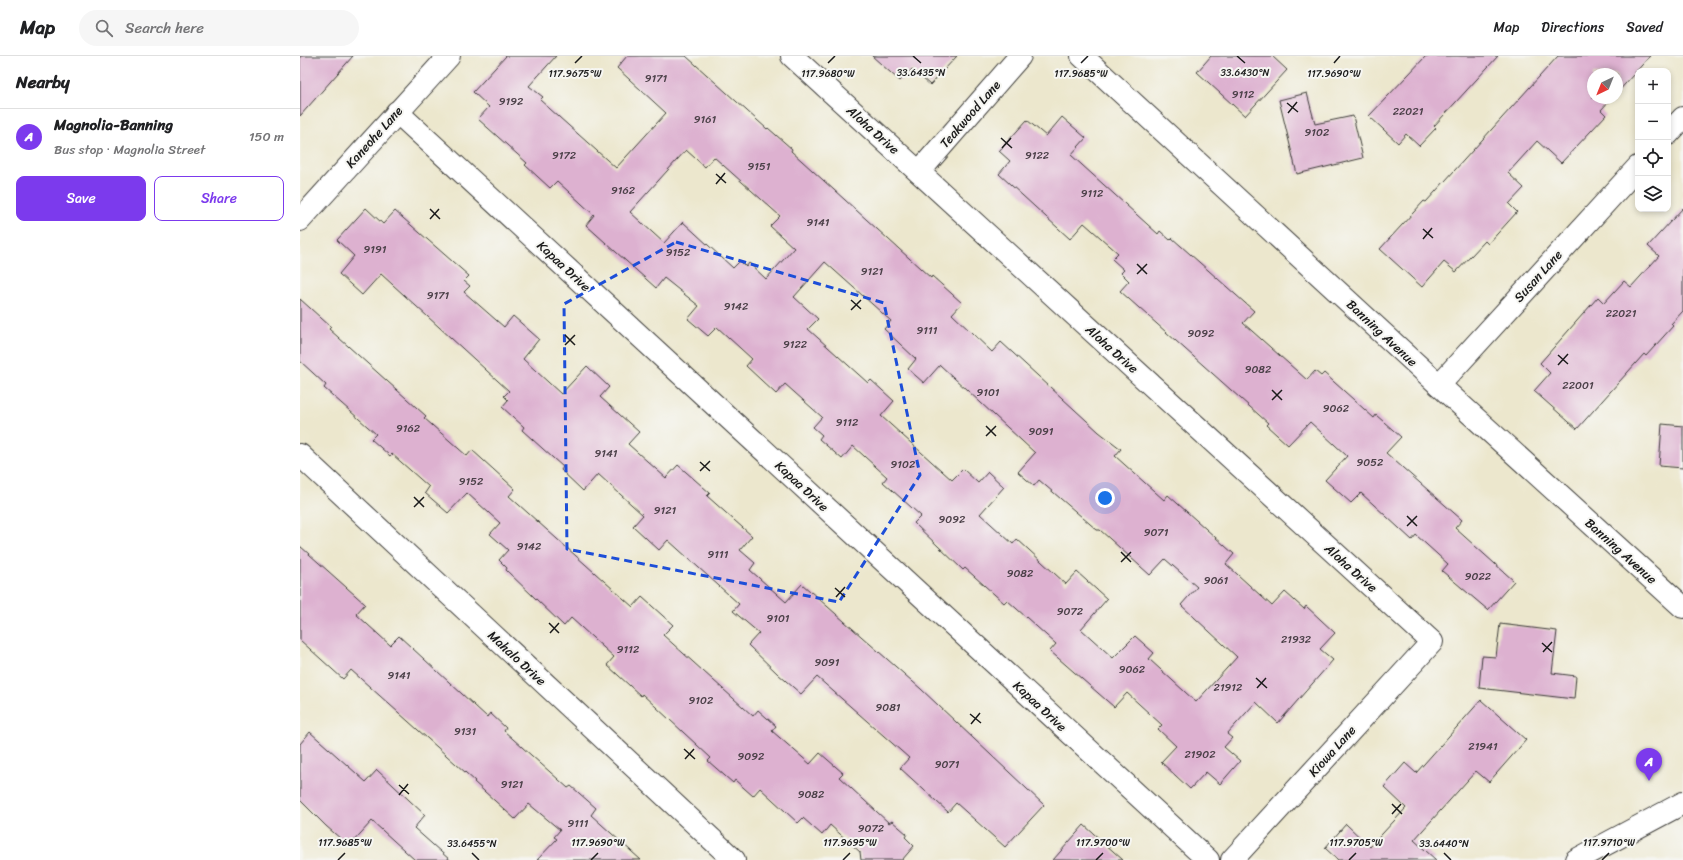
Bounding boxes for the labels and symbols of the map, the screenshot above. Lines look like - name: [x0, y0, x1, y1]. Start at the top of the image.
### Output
- text: 33.6435°N: [897, 64, 945, 82]
- text: 33.6430°N: [1221, 64, 1270, 82]
- text: 117.9675°W: [549, 65, 602, 83]
- text: 117.9680°W: [801, 65, 855, 83]
- text: 117.9685°W: [1054, 65, 1108, 83]
- text: 117.9690°W: [1307, 65, 1361, 83]
- north arrow: [1587, 68, 1623, 104]
- house number: 9171: [645, 69, 668, 88]
- street label: Teakwood Lane: [934, 75, 1006, 153]
- house number: 9112: [1232, 85, 1255, 104]
- house number: 9192: [499, 92, 524, 111]
- street label: Aloha Drive: [840, 99, 905, 160]
- street label: Kaneohe Lane: [340, 101, 408, 173]
- house number: 22021: [1393, 102, 1424, 121]
- house number: 9161: [694, 110, 716, 129]
- house number: 9102: [1305, 123, 1330, 142]
- house number: 9172: [552, 146, 577, 165]
- house number: 9122: [1025, 146, 1050, 165]
- house number: 9151: [748, 157, 771, 176]
- house number: 9162: [611, 181, 636, 200]
- house number: 9112: [1081, 184, 1104, 203]
- house number: 9141: [806, 213, 830, 232]
- street label: Kapaa Drive: [532, 235, 597, 298]
- house number: 9191: [364, 240, 387, 259]
- house number: 9152: [666, 243, 691, 262]
- street label: Susan Lane: [1508, 244, 1568, 308]
- house number: 9121: [861, 262, 884, 281]
- house number: 9171: [427, 286, 450, 305]
- street label: Banning Avenue: [1341, 294, 1423, 373]
- house number: 9142: [724, 297, 749, 316]
- house number: 22021: [1606, 304, 1637, 323]
- street label: Aloha Drive: [1079, 318, 1144, 379]
- house number: 9111: [917, 321, 938, 340]
- house number: 9092: [1188, 324, 1215, 343]
- house number: 9122: [783, 335, 808, 354]
- house number: 9082: [1245, 360, 1272, 379]
- house number: 22001: [1562, 376, 1594, 395]
- house number: 9101: [976, 383, 1000, 402]
- house number: 9062: [1323, 399, 1350, 418]
- house number: 9112: [836, 413, 859, 432]
- house number: 9162: [396, 419, 421, 438]
- house number: 9091: [1028, 422, 1054, 441]
- house number: 9141: [594, 444, 618, 463]
- house number: 9052: [1357, 453, 1384, 472]
- street label: Kapaa Drive: [770, 455, 835, 518]
- house number: 9102: [891, 455, 916, 474]
- house number: 9152: [459, 472, 484, 491]
- your location: [1095, 488, 1115, 508]
- house number: 9121: [654, 501, 677, 520]
- house number: 9092: [939, 510, 966, 529]
- street label: Banning Avenue: [1580, 512, 1663, 590]
- house number: 9071: [1144, 523, 1169, 542]
- house number: 9142: [517, 537, 542, 556]
- street label: Aloha Drive: [1318, 537, 1383, 598]
- house number: 9111: [708, 545, 729, 564]
- house number: 9082: [1007, 564, 1034, 583]
- house number: 9022: [1465, 567, 1492, 586]
- house number: 9061: [1204, 571, 1229, 590]
- house number: 9072: [1057, 602, 1084, 621]
- house number: 9101: [766, 609, 790, 628]
- street label: Mahalo Drive: [482, 625, 552, 692]
- house number: 21932: [1281, 630, 1312, 649]
- house number: 9112: [617, 640, 640, 659]
- house number: 9091: [814, 653, 840, 672]
- house number: 9062: [1119, 660, 1146, 679]
- house number: 9141: [387, 666, 411, 685]
- street label: Kapaa Drive: [1008, 675, 1073, 738]
- house number: 21912: [1214, 678, 1243, 697]
- house number: 9102: [689, 691, 714, 710]
- house number: 9081: [875, 698, 901, 717]
- street label: Kiowa Lane: [1302, 720, 1362, 782]
- house number: 9131: [454, 722, 476, 741]
- house number: 21941: [1468, 737, 1498, 756]
- house number: 21902: [1184, 745, 1216, 764]
- house number: 9092: [738, 747, 765, 766]
- pin: A: [1636, 748, 1662, 781]
- house number: 9071: [935, 755, 960, 774]
- house number: 9121: [501, 775, 524, 794]
- house number: 9082: [798, 785, 825, 804]
- house number: 9111: [568, 814, 589, 833]
- house number: 9072: [858, 819, 885, 838]
- text: 117.9685°W: [318, 834, 372, 852]
- text: 117.9690°W: [571, 834, 625, 852]
- text: 117.9695°W: [823, 834, 877, 852]
- text: 117.9700°W: [1076, 834, 1130, 852]
- text: 117.9705°W: [1329, 834, 1383, 852]
- text: 117.9710°W: [1583, 834, 1635, 852]
- text: 33.6455°N: [447, 835, 497, 853]
- text: 33.6440°N: [1419, 835, 1469, 853]

